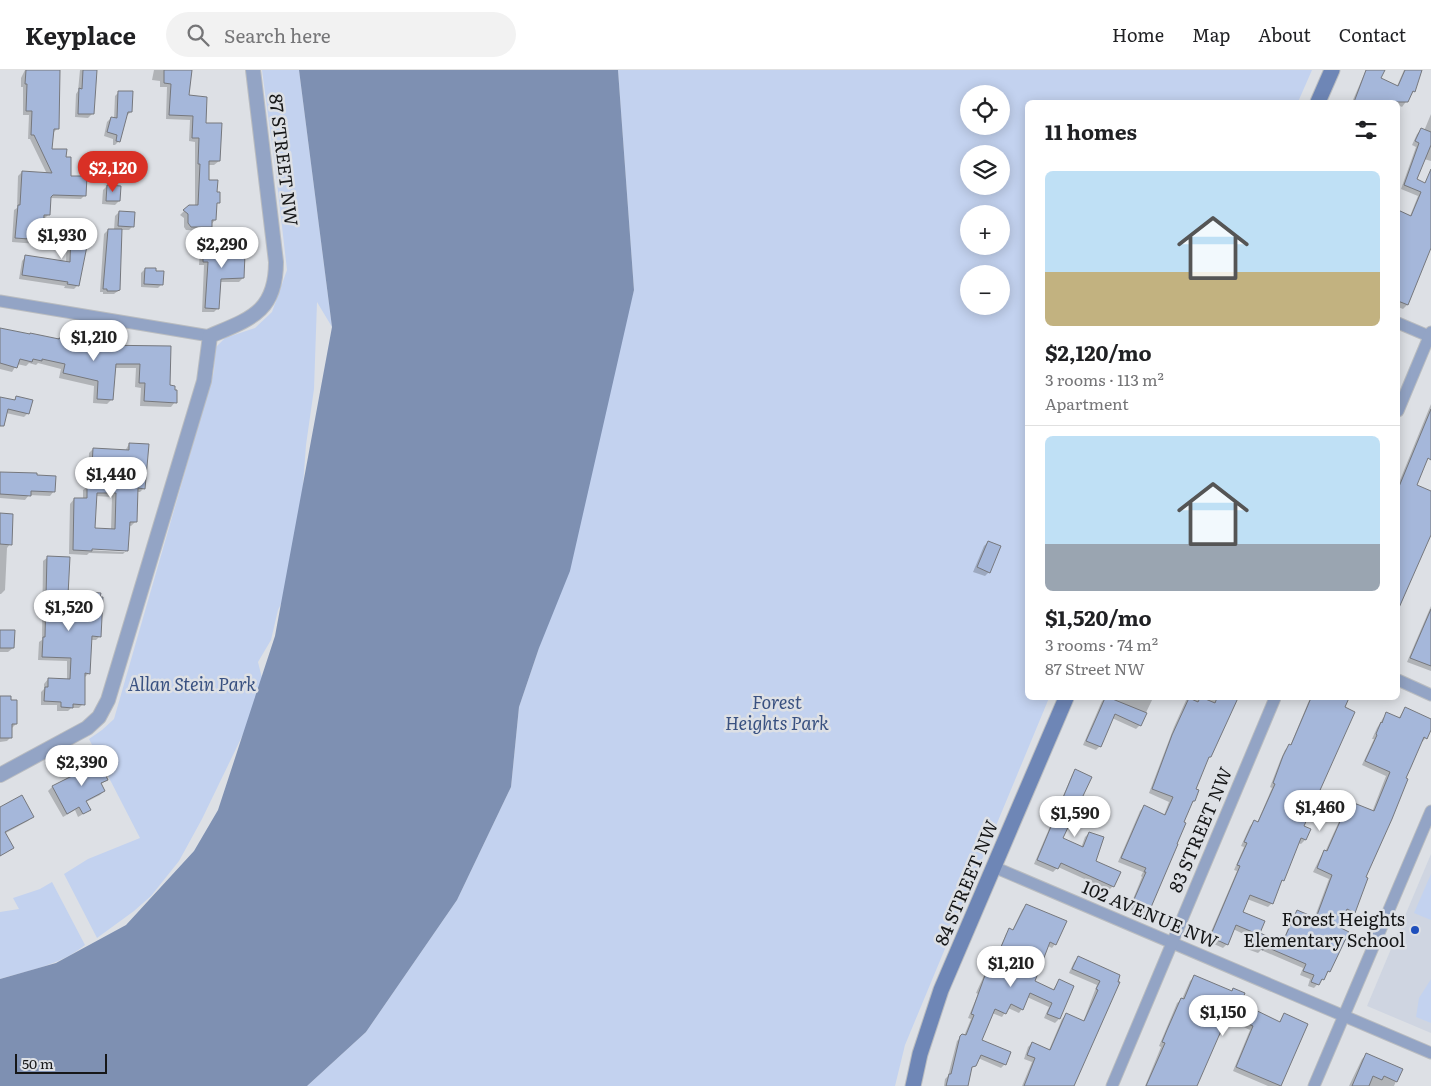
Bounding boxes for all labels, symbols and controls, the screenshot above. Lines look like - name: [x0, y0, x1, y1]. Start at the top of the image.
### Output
- search box: [166, 12, 516, 57]
- text: Keyplace: [25, 17, 136, 52]
- icon: search: [184, 21, 212, 49]
- text: Search here: [224, 21, 331, 49]
- text: Home: [1112, 21, 1164, 48]
- text: Map: [1192, 21, 1230, 48]
- text: About: [1258, 21, 1311, 48]
- text: Contact: [1339, 21, 1406, 48]
- map controls: [960, 85, 1010, 315]
- button: locate: [960, 85, 1010, 135]
- street label: 87 STREET NW: [263, 92, 306, 228]
- text: 11 homes: [1045, 115, 1137, 146]
- icon: filters: [1352, 116, 1380, 144]
- button: layers: [960, 145, 1010, 195]
- pin: $2,120: [72, 150, 154, 193]
- text: $2,120: [89, 155, 137, 179]
- icon: home: [1168, 203, 1258, 293]
- button: +: [960, 205, 1010, 255]
- pin: $1,930: [21, 218, 103, 260]
- text: $1,930: [37, 222, 87, 246]
- pin: $2,290: [181, 226, 263, 269]
- text: $2,290: [197, 231, 248, 255]
- button: −: [960, 265, 1010, 315]
- pin: $1,210: [53, 320, 135, 362]
- text: $1,210: [71, 324, 117, 348]
- text: $2,120/mo: [1045, 336, 1152, 367]
- text: 3 rooms · 113 m²: [1045, 367, 1164, 391]
- text: Apartment: [1045, 391, 1129, 415]
- pin: $1,440: [70, 456, 152, 499]
- text: $1,440: [86, 461, 136, 485]
- icon: home: [1168, 469, 1258, 559]
- pin: $1,520: [28, 590, 110, 632]
- text: $1,520: [45, 594, 93, 618]
- text: $1,520/mo: [1045, 601, 1152, 632]
- text: 3 rooms · 74 m²: [1045, 632, 1158, 656]
- text: 87 Street NW: [1045, 656, 1145, 680]
- park label: Allan Stein Park: [128, 670, 256, 697]
- park label: Forest Heights Park: [725, 688, 829, 736]
- pin: $2,390: [41, 744, 123, 787]
- text: $2,390: [56, 749, 108, 773]
- street label: 83 STREET NW: [1161, 762, 1238, 896]
- pin: $1,460: [1279, 790, 1361, 832]
- text: $1,460: [1295, 794, 1345, 818]
- pin: $1,590: [1034, 796, 1116, 838]
- text: $1,590: [1051, 800, 1099, 824]
- street label: 84 STREET NW: [927, 815, 1004, 949]
- street label: 102 AVENUE NW: [1078, 873, 1223, 955]
- place label: Forest Heights Elementary School: [1243, 905, 1405, 953]
- marker: Forest Heights Elementary School: [1409, 924, 1421, 936]
- pin: $1,210: [970, 946, 1052, 988]
- text: $1,210: [988, 950, 1034, 974]
- pin: $1,150: [1182, 994, 1264, 1037]
- text: $1,150: [1200, 999, 1246, 1023]
- scale bar: [15, 1051, 108, 1074]
- text: 50 m: [22, 1053, 54, 1073]

